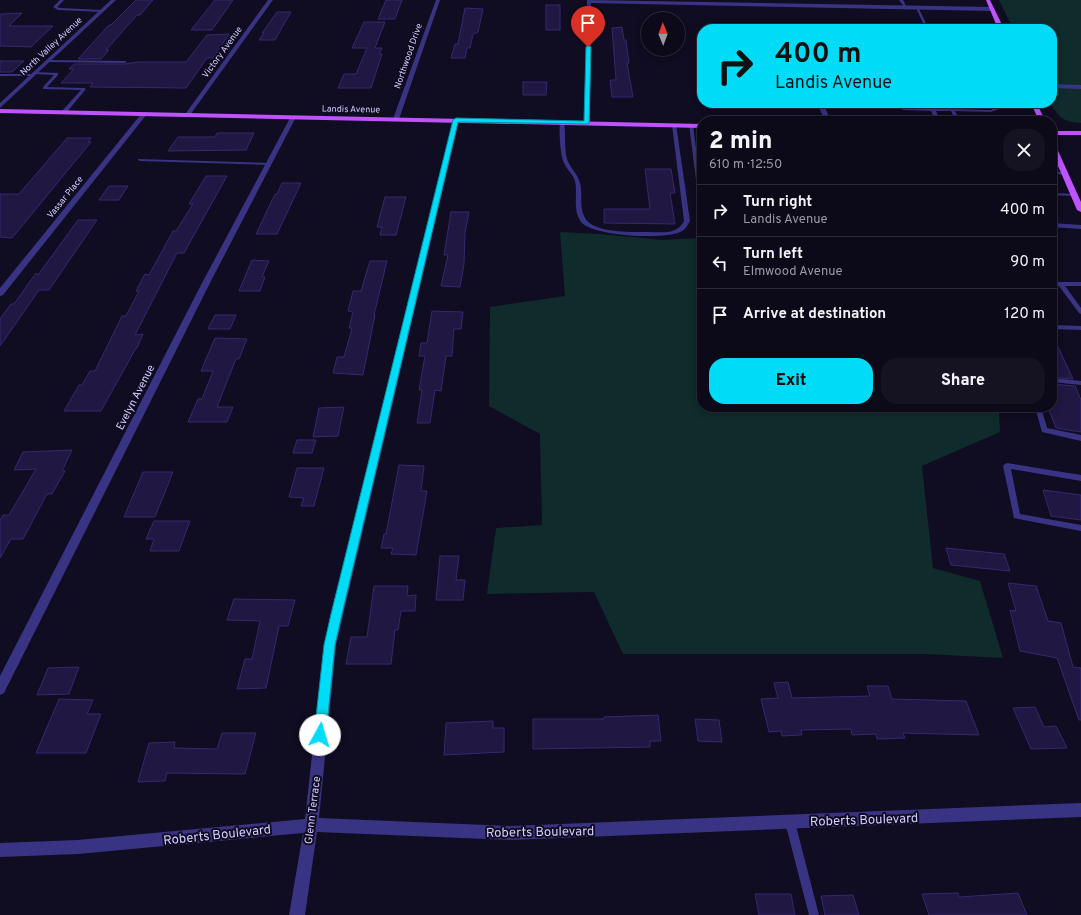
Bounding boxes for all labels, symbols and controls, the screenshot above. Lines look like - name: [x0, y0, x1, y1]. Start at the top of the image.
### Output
- pin: [571, 6, 605, 47]
- icon: arrive: [577, 12, 599, 34]
- north arrow: [641, 12, 685, 56]
- map controls: [641, 12, 685, 56]
- street label: North Valley Avenue: [18, 15, 85, 78]
- street label: Northwood Drive: [392, 22, 425, 90]
- street label: Victory Avenue: [200, 24, 245, 80]
- text: 400 m: [775, 37, 861, 73]
- icon: right: [709, 40, 761, 92]
- text: Landis Avenue: [775, 72, 892, 95]
- street label: Landis Avenue: [322, 103, 380, 116]
- text: 2 min: [709, 127, 773, 157]
- button: close: [1003, 129, 1045, 171]
- text: 610 m · 12:50: [709, 157, 782, 173]
- street label: Vassar Place: [45, 174, 86, 221]
- text: Turn right: [743, 193, 812, 212]
- icon: right: [709, 200, 731, 222]
- text: 400 m: [1000, 201, 1045, 220]
- text: Landis Avenue: [743, 212, 828, 228]
- text: Turn left: [743, 245, 803, 264]
- icon: left: [709, 252, 731, 274]
- text: 90 m: [1010, 253, 1045, 272]
- text: Elmwood Avenue: [743, 264, 842, 280]
- icon: arrive: [709, 304, 731, 326]
- text: Arrive at destination: [743, 305, 886, 324]
- text: 120 m: [1004, 305, 1045, 324]
- button: Exit: [709, 358, 873, 404]
- button: Share: [881, 358, 1045, 404]
- street label: Evelyn Avenue: [113, 362, 158, 432]
- position arrow: [299, 714, 341, 756]
- street label: Glenn Terrace: [302, 775, 324, 845]
- street label: Roberts Boulevard: [810, 811, 918, 831]
- street label: Roberts Boulevard: [163, 822, 272, 850]
- street label: Roberts Boulevard: [486, 824, 594, 842]

